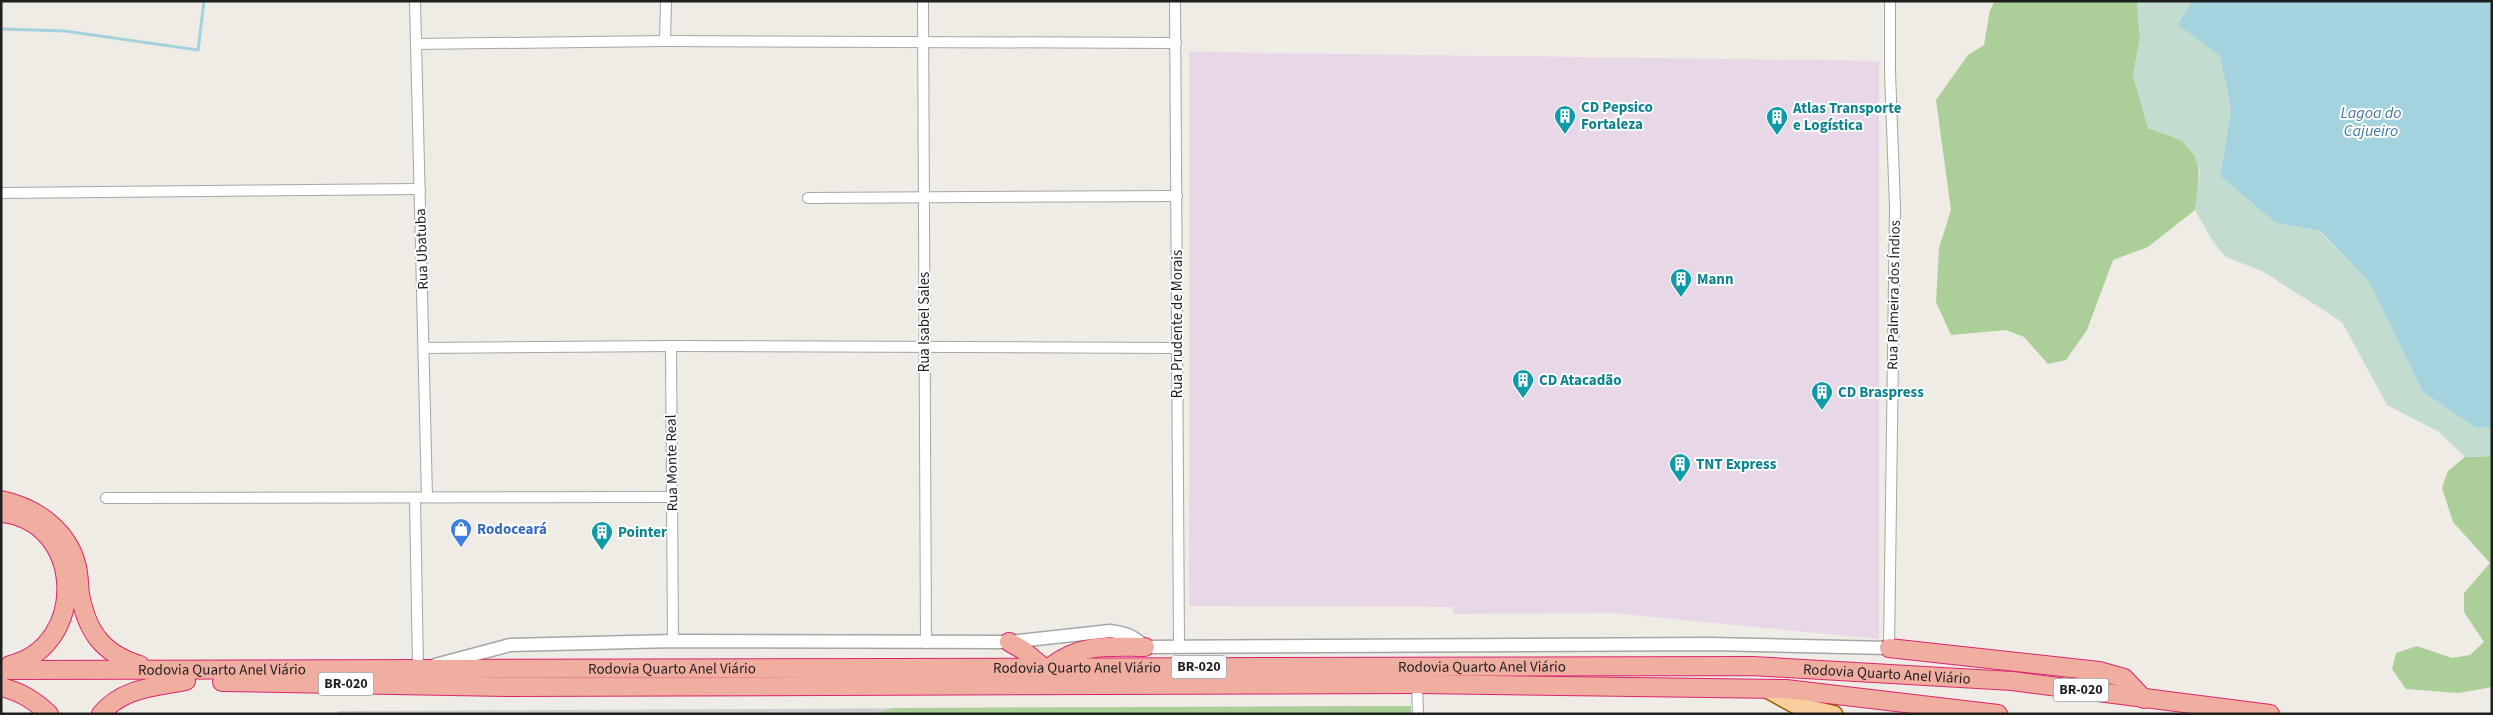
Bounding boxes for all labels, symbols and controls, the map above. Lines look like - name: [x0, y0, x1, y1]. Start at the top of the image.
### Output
- place label: CD Pepsico Fortaleza: [1581, 97, 1653, 135]
- place label: Atlas Transporte e Logística: [1792, 98, 1902, 136]
- water label: Lagoa do Cajueiro: [2340, 102, 2402, 142]
- building icon: CD Pepsico Fortaleza: [1553, 104, 1577, 135]
- building icon: Atlas Transporte e Logística: [1765, 105, 1789, 136]
- street label: Rua Ubatuba: [410, 208, 434, 290]
- street label: Rua Palmeira dos Índios: [1882, 220, 1906, 370]
- street label: Rua Prudente de Morais: [1167, 250, 1188, 398]
- building icon: Mann: [1669, 267, 1693, 298]
- place label: Mann: [1697, 269, 1734, 290]
- street label: Rua Isabel Sales: [914, 272, 935, 372]
- building icon: CD Atacadão: [1511, 368, 1535, 399]
- place label: CD Atacadão: [1539, 370, 1622, 391]
- building icon: CD Braspress: [1810, 380, 1834, 411]
- place label: CD Braspress: [1838, 382, 1924, 403]
- street label: Rua Monte Real: [661, 414, 683, 512]
- building icon: TNT Express: [1668, 452, 1692, 483]
- place label: TNT Express: [1696, 454, 1777, 475]
- shop icon: Rodoceará: [449, 517, 473, 548]
- place label: Rodoceará: [477, 519, 547, 540]
- building icon: Pointer: [590, 520, 614, 551]
- place label: Pointer: [618, 522, 667, 543]
- road number: BR-020: [1172, 656, 1226, 679]
- street label: Rodovia Quarto Anel Viário: [1398, 656, 1566, 677]
- street label: Rodovia Quarto Anel Viário: [993, 657, 1161, 678]
- street label: Rodovia Quarto Anel Viário: [588, 658, 756, 679]
- street label: Rodovia Quarto Anel Viário: [1802, 658, 1971, 689]
- street label: Rodovia Quarto Anel Viário: [138, 659, 306, 680]
- road number: BR-020: [318, 672, 374, 696]
- road number: BR-020: [2054, 678, 2108, 702]

